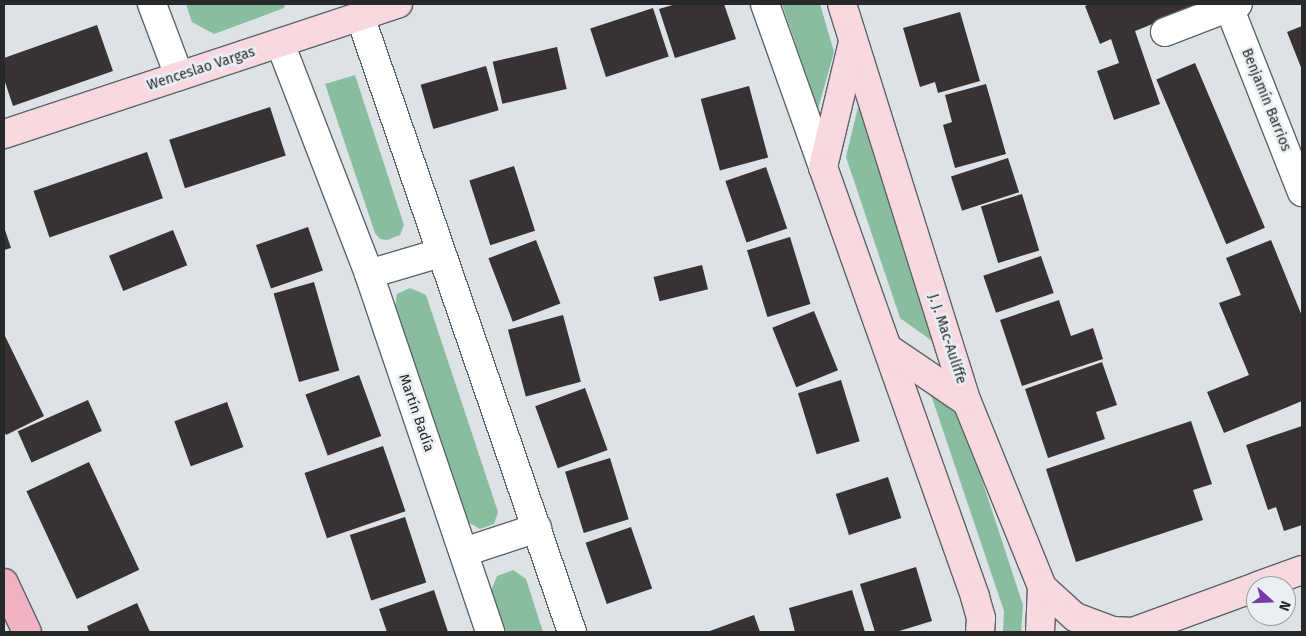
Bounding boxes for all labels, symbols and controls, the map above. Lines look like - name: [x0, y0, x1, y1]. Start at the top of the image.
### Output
- street label: Wenceslao Vargas: [145, 44, 257, 94]
- street label: Benjamín Barrios: [1238, 46, 1294, 154]
- street label: J. J. Mac-Auliffe: [925, 292, 969, 386]
- street label: Martín Badía: [395, 372, 437, 454]
- north arrow: [1246, 576, 1296, 626]
- text: N: [1275, 599, 1294, 613]

